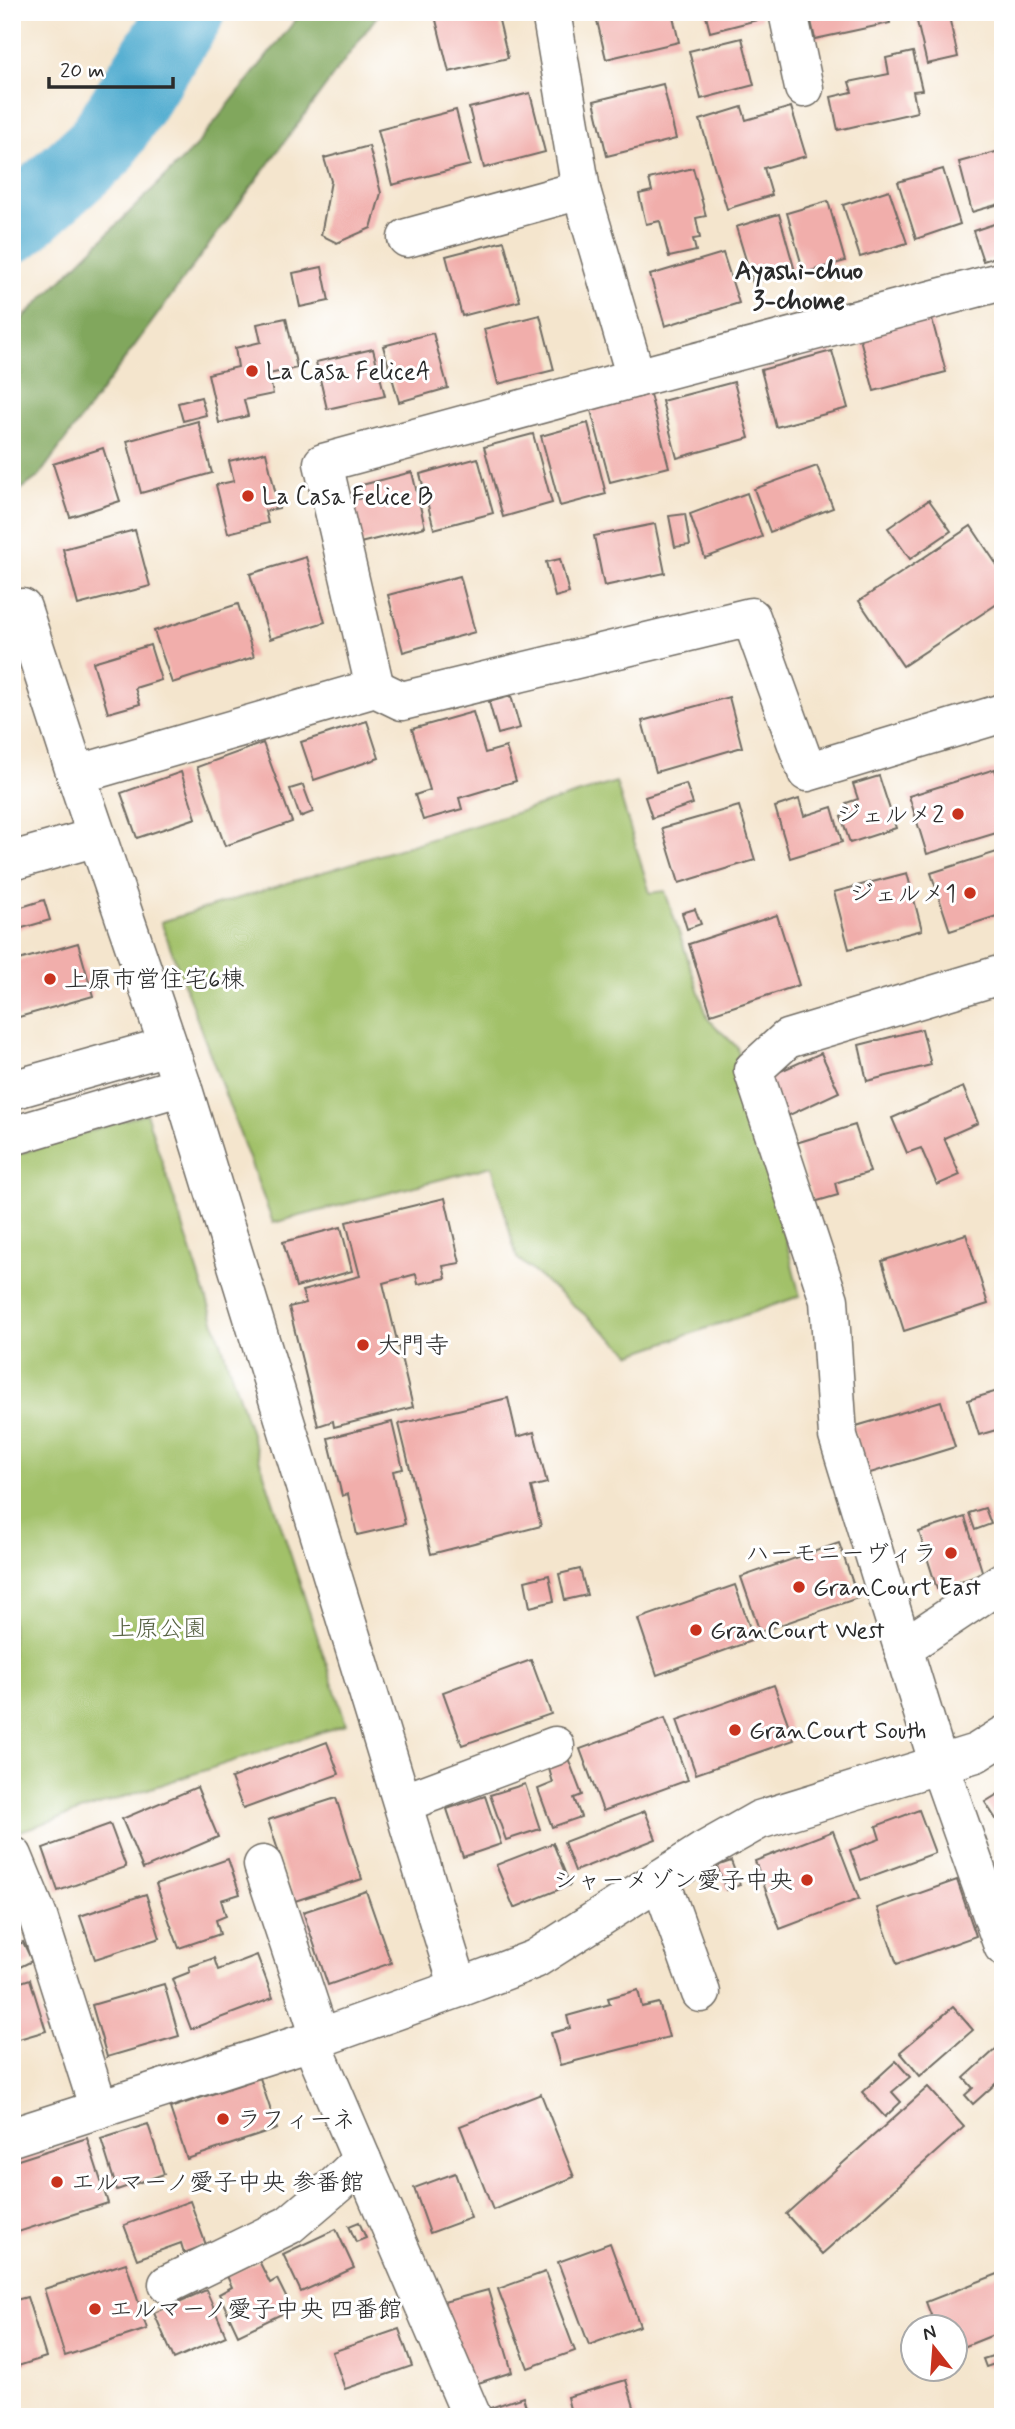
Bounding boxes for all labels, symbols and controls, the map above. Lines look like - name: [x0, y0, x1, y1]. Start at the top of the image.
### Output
- scale bar: [49, 46, 173, 90]
- text: 20 m: [60, 57, 105, 85]
- district label: Ayashi-chuo 3-chome: [735, 255, 864, 319]
- place label: La Casa FeliceA: [266, 357, 431, 388]
- marker: La Casa FeliceA: [244, 363, 260, 379]
- place label: La Casa Felice B: [262, 482, 433, 513]
- marker: La Casa Felice B: [240, 488, 256, 504]
- place label: ジェルメ2: [836, 800, 944, 831]
- marker: ジェルメ2: [950, 806, 966, 822]
- place label: ジェルメ1: [849, 879, 956, 910]
- marker: ジェルメ1: [962, 885, 978, 901]
- place label: 上原市営住宅6棟: [64, 965, 244, 996]
- marker: 上原市営住宅6棟: [42, 971, 58, 987]
- place label: 大門寺: [377, 1331, 449, 1362]
- marker: 大門寺: [355, 1337, 371, 1353]
- place label: ハーモニーヴィラ: [745, 1539, 937, 1570]
- marker: ハーモニーヴィラ: [943, 1545, 959, 1561]
- place label: GranCourt East: [813, 1573, 981, 1604]
- marker: GranCourt East: [791, 1579, 807, 1595]
- park label: 上原公園: [111, 1614, 207, 1645]
- place label: GranCourt West: [710, 1616, 885, 1647]
- marker: GranCourt West: [688, 1622, 704, 1638]
- place label: GranCourt South: [749, 1716, 927, 1747]
- marker: GranCourt South: [727, 1722, 743, 1738]
- place label: シャーメゾン愛子中央: [553, 1866, 793, 1897]
- marker: シャーメゾン愛子中央: [799, 1872, 815, 1888]
- place label: ラフィーネ: [237, 2105, 356, 2136]
- marker: ラフィーネ: [215, 2111, 231, 2127]
- place label: エルマーノ愛子中央 参番館: [71, 2168, 364, 2199]
- marker: エルマーノ愛子中央 参番館: [49, 2174, 65, 2190]
- place label: エルマーノ愛子中央 四番館: [109, 2295, 402, 2326]
- marker: エルマーノ愛子中央 四番館: [87, 2301, 103, 2317]
- north arrow: [900, 2314, 970, 2384]
- text: N: [920, 2319, 939, 2347]

